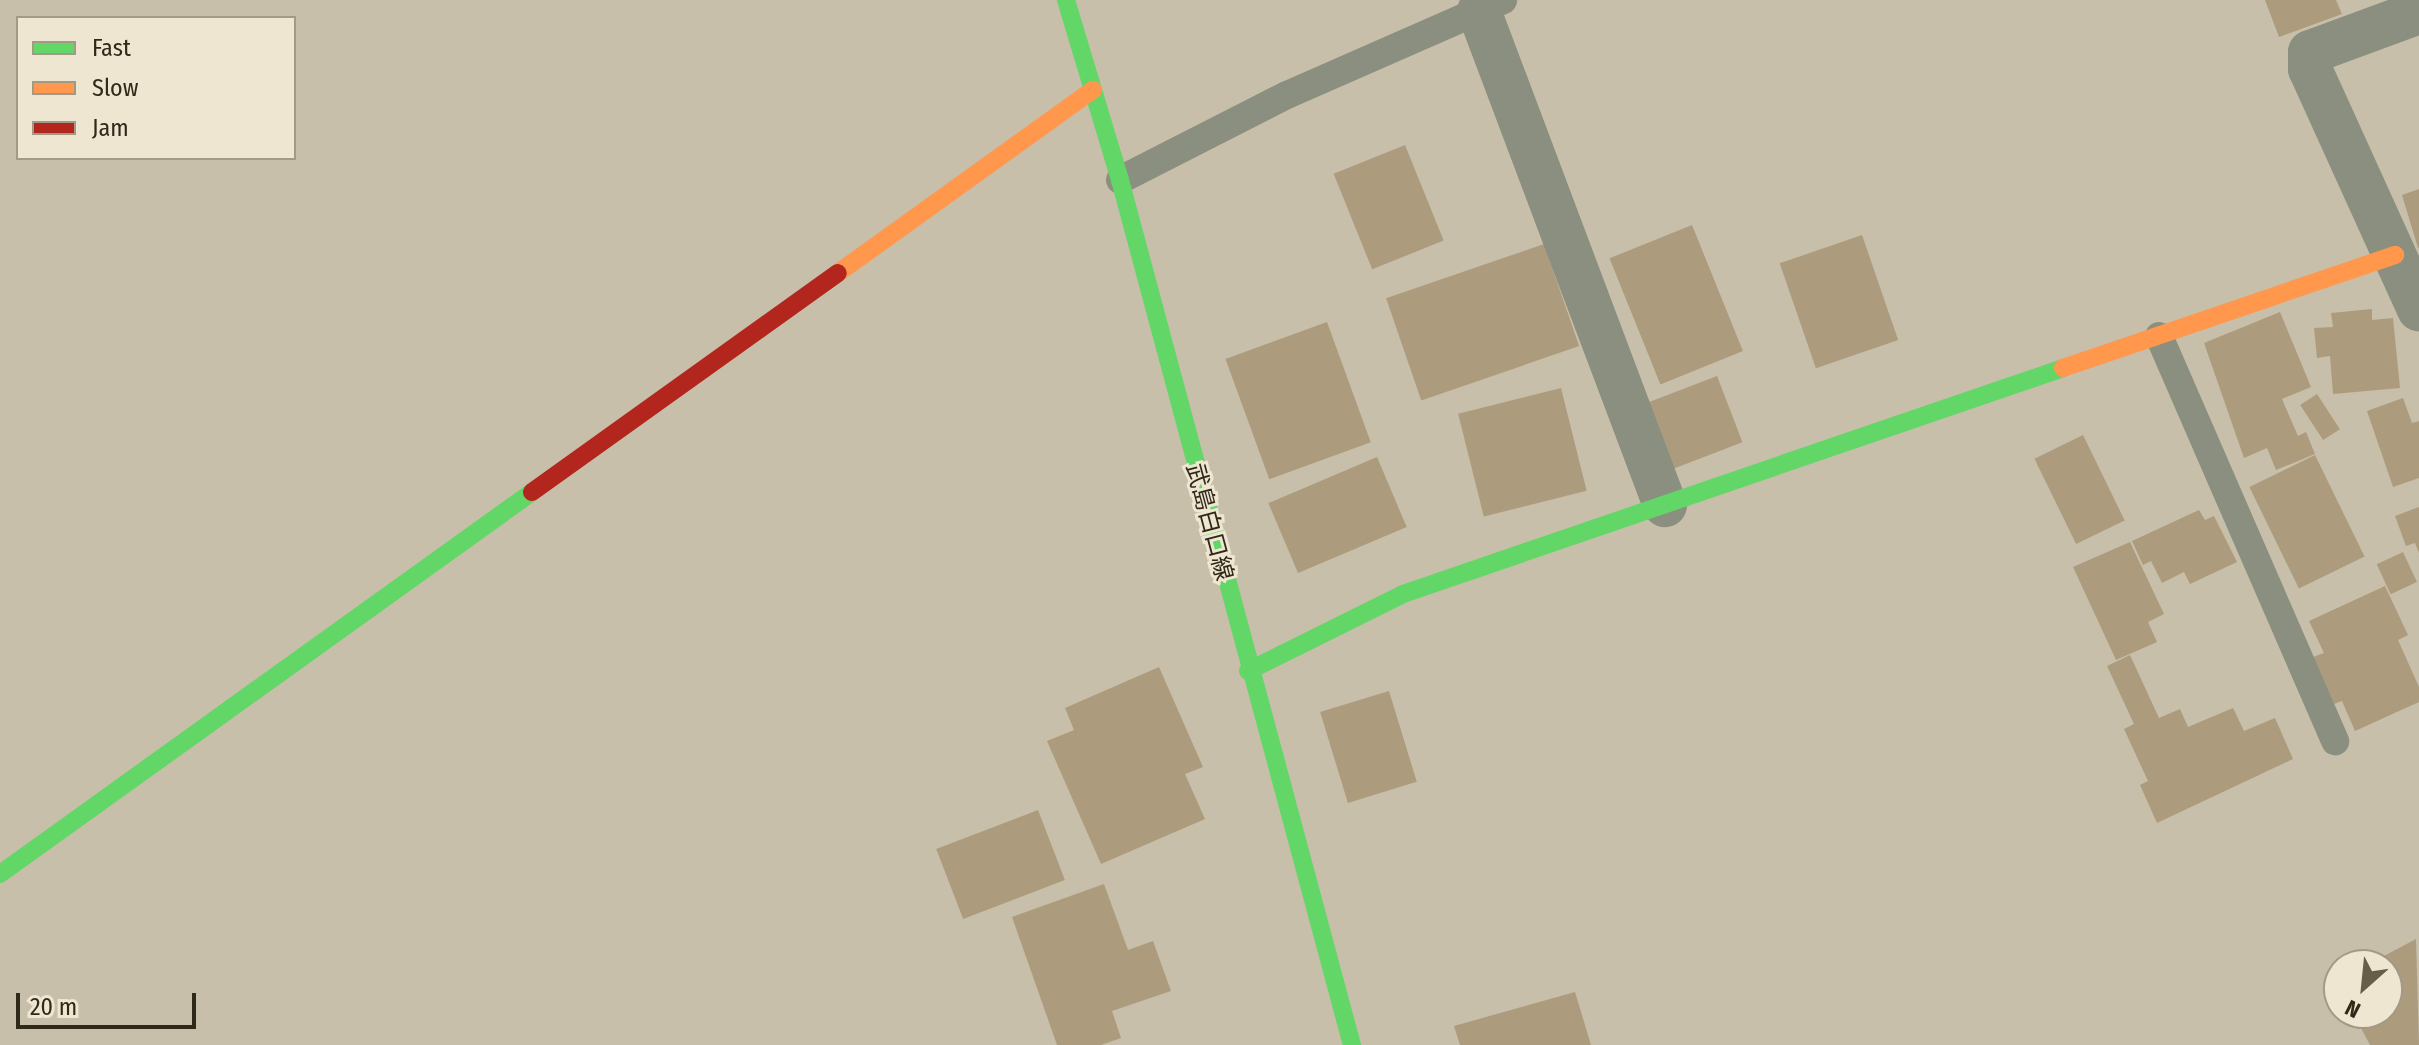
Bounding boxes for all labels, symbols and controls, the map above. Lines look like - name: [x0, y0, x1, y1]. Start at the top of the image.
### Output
- legend: [16, 16, 296, 160]
- text: Fast: [92, 34, 131, 62]
- text: Slow: [92, 74, 138, 102]
- text: Jam: [92, 114, 129, 142]
- street label: 武島白口線: [1180, 460, 1238, 584]
- north arrow: [2323, 949, 2403, 1029]
- scale bar: [20, 977, 200, 1027]
- text: 20 m: [30, 993, 77, 1021]
- text: N: [2341, 994, 2365, 1024]

